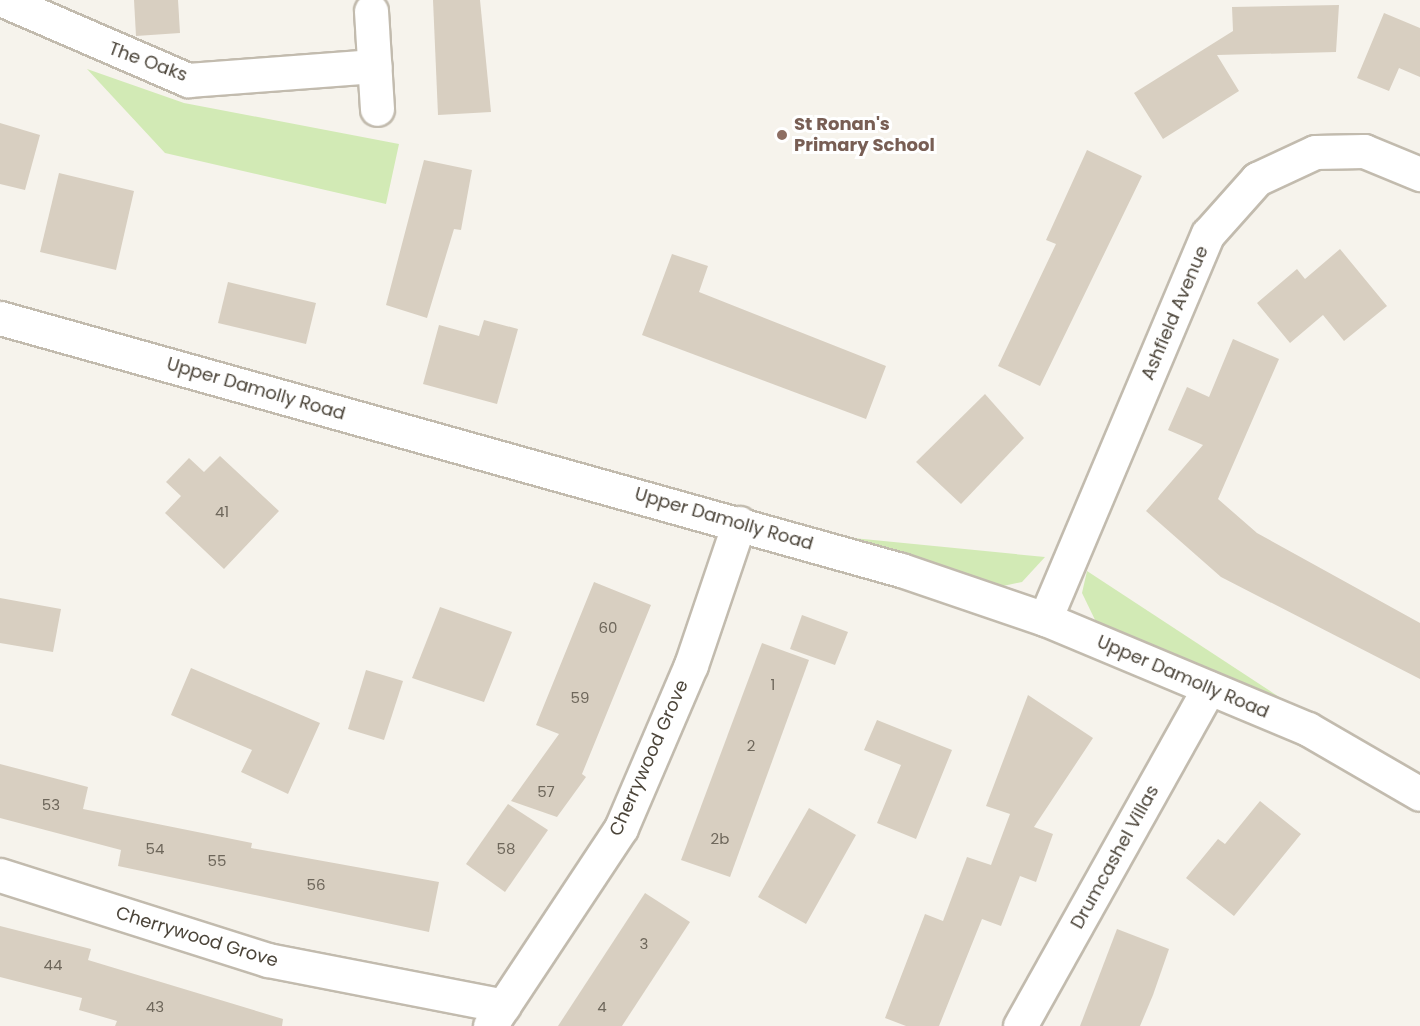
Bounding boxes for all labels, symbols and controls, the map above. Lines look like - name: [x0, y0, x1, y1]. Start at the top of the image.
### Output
- street label: The Oaks: [106, 38, 190, 86]
- place label: St Ronan's Primary School: [794, 114, 935, 156]
- marker: St Ronan's Primary School: [775, 128, 789, 142]
- street label: Ashfield Avenue: [1137, 243, 1213, 383]
- street label: Upper Damolly Road: [164, 353, 348, 425]
- street label: Upper Damolly Road: [632, 483, 816, 555]
- house number: 41: [215, 503, 229, 521]
- house number: 60: [599, 619, 617, 637]
- street label: Upper Damolly Road: [1094, 631, 1272, 723]
- house number: 1: [771, 676, 775, 694]
- street label: Cherrywood Grove: [605, 677, 693, 839]
- house number: 59: [571, 689, 589, 707]
- house number: 2: [747, 737, 755, 755]
- street label: Drumcashel Villas: [1067, 781, 1163, 933]
- house number: 57: [537, 783, 555, 801]
- house number: 53: [42, 796, 60, 814]
- house number: 2b: [711, 830, 729, 848]
- house number: 54: [146, 840, 164, 858]
- house number: 58: [497, 840, 515, 858]
- house number: 55: [208, 852, 226, 870]
- house number: 56: [307, 876, 325, 894]
- street label: Cherrywood Grove: [113, 902, 281, 972]
- house number: 3: [640, 935, 648, 953]
- house number: 44: [44, 956, 62, 974]
- house number: 43: [146, 998, 164, 1016]
- house number: 4: [597, 998, 607, 1016]

